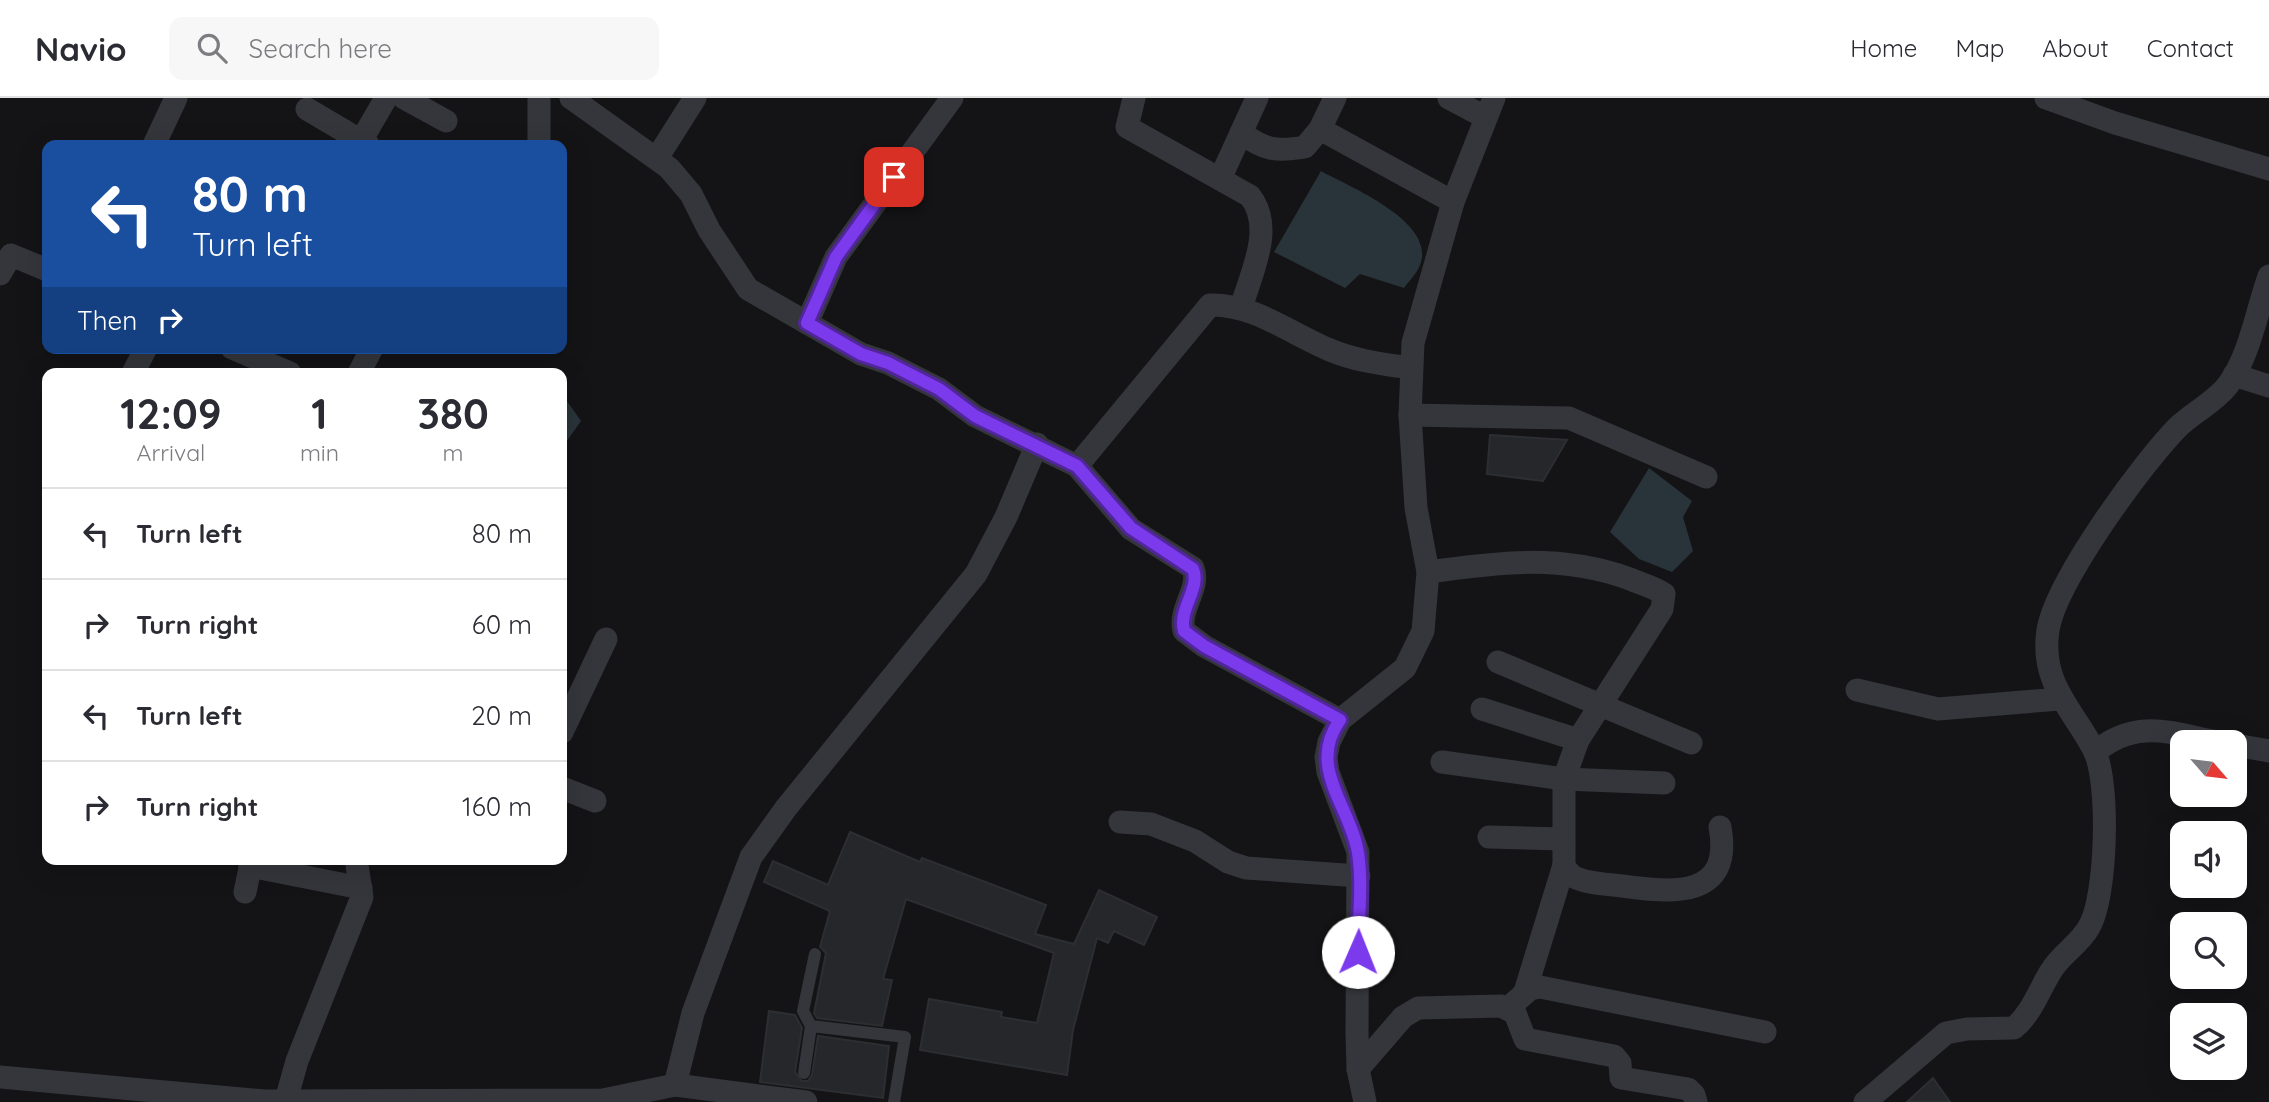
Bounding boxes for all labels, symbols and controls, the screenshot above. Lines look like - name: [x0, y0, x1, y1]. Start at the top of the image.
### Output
- search box: [169, 17, 659, 80]
- text: Navio: [35, 28, 127, 69]
- icon: search: [193, 29, 231, 67]
- text: Search here: [249, 32, 392, 65]
- text: Home: [1850, 33, 1917, 63]
- text: Map: [1955, 33, 2004, 63]
- text: About: [2042, 33, 2109, 63]
- text: Contact: [2147, 33, 2234, 63]
- pin: [864, 147, 924, 207]
- icon: arrive: [875, 158, 913, 196]
- text: 80 m: [192, 163, 308, 224]
- icon: left: [77, 168, 168, 259]
- text: Turn left: [192, 224, 313, 264]
- icon: right: [151, 301, 189, 339]
- text: Then: [77, 304, 137, 337]
- text: 12:09: [120, 387, 222, 440]
- text: 1: [311, 387, 328, 440]
- text: 380: [417, 387, 489, 440]
- text: Arrival: [137, 438, 205, 467]
- text: min: [300, 438, 339, 467]
- text: m: [443, 438, 464, 467]
- icon: left: [77, 515, 115, 553]
- text: Turn left: [136, 517, 243, 550]
- text: 80 m: [472, 517, 532, 550]
- icon: right: [77, 606, 115, 644]
- text: Turn right: [136, 608, 258, 641]
- text: 60 m: [472, 608, 532, 641]
- icon: left: [77, 697, 115, 735]
- text: Turn left: [136, 699, 243, 732]
- text: 20 m: [471, 699, 532, 732]
- north arrow: [2170, 730, 2247, 807]
- map controls: [2170, 730, 2247, 1080]
- icon: right: [77, 788, 115, 826]
- text: Turn right: [136, 790, 258, 823]
- text: 160 m: [462, 790, 532, 823]
- button: sound: [2170, 821, 2247, 898]
- button: search: [2170, 912, 2247, 989]
- position arrow: [1321, 915, 1395, 989]
- button: layers: [2170, 1003, 2247, 1080]

